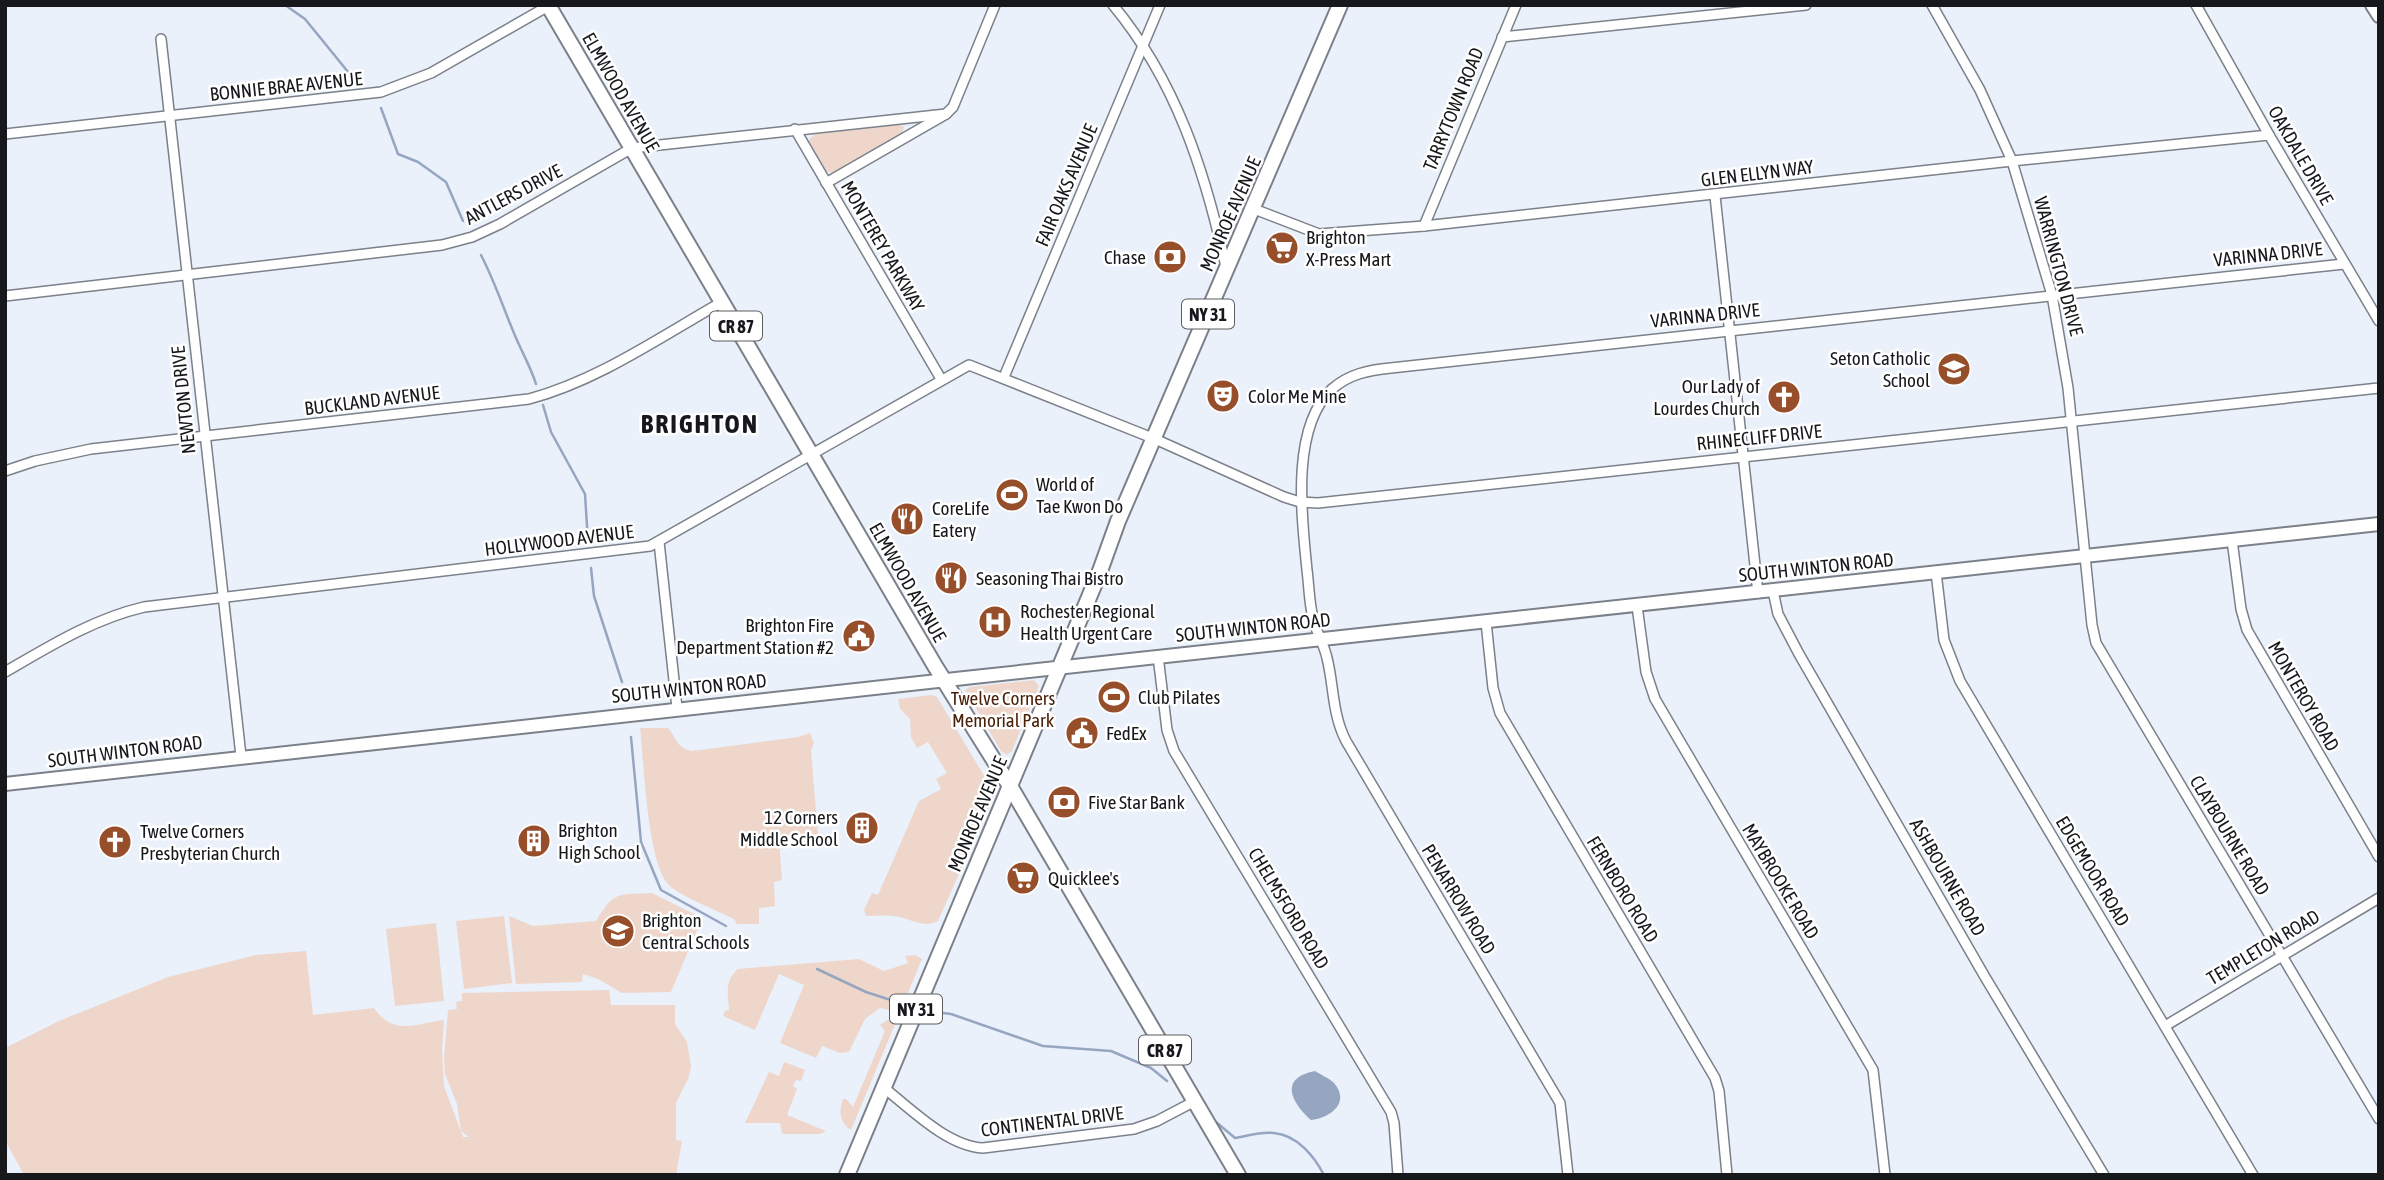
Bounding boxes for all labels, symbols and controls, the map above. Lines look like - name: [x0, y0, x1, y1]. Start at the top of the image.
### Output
- street label: ELMWOOD AVENUE: [578, 28, 664, 156]
- street label: TARRYTOWN ROAD: [1418, 44, 1488, 174]
- street label: BONNIE BRAE AVENUE: [209, 67, 363, 105]
- street label: OAKDALE DRIVE: [2264, 102, 2338, 208]
- street label: FAIR OAKS AVENUE: [1030, 121, 1102, 249]
- street label: MONROE AVENUE: [1195, 153, 1265, 275]
- street label: GLEN ELLYN WAY: [1699, 155, 1815, 191]
- street label: ANTLERS DRIVE: [461, 159, 565, 229]
- street label: MONTEREY PARKWAY: [837, 177, 930, 316]
- street label: WARRINGTON DRIVE: [2030, 194, 2088, 338]
- place label: Brighton X-Press Mart: [1306, 226, 1391, 270]
- supermarket icon: Brighton X-Press Mart: [1263, 229, 1301, 267]
- street label: VARINNA DRIVE: [2212, 237, 2324, 271]
- bank icon: Chase: [1151, 238, 1189, 276]
- place label: Chase: [1104, 246, 1146, 268]
- street label: VARINNA DRIVE: [1649, 298, 1761, 332]
- road number: NY 31: [1182, 300, 1234, 328]
- road number: CR 87: [710, 312, 762, 340]
- street label: NEWTON DRIVE: [166, 345, 200, 455]
- place label: Seton Catholic School: [1830, 347, 1931, 391]
- school or university icon: Seton Catholic School: [1935, 350, 1973, 388]
- place label: Our Lady of Lourdes Church: [1653, 375, 1760, 419]
- theatre icon: Color Me Mine: [1204, 377, 1242, 415]
- church icon: Our Lady of Lourdes Church: [1765, 378, 1803, 416]
- street label: BUCKLAND AVENUE: [303, 381, 441, 419]
- place label: Color Me Mine: [1248, 385, 1346, 407]
- district label: BRIGHTON: [641, 409, 759, 439]
- street label: RHINECLIFF DRIVE: [1695, 419, 1823, 455]
- place label: World of Tae Kwon Do: [1036, 473, 1123, 517]
- sports icon: World of Tae Kwon Do: [993, 476, 1031, 514]
- place label: CoreLife Eatery: [932, 497, 989, 541]
- restaurant icon: CoreLife Eatery: [888, 500, 926, 538]
- street label: ELMWOOD AVENUE: [865, 518, 951, 646]
- street label: HOLLYWOOD AVENUE: [483, 520, 635, 560]
- street label: SOUTH WINTON ROAD: [1738, 548, 1894, 586]
- restaurant icon: Seasoning Thai Bistro: [932, 559, 970, 597]
- place label: Seasoning Thai Bistro: [976, 567, 1124, 589]
- place label: Rochester Regional Health Urgent Care: [1020, 600, 1155, 644]
- hospital icon: Rochester Regional Health Urgent Care: [976, 603, 1014, 641]
- street label: SOUTH WINTON ROAD: [1175, 608, 1331, 646]
- place label: Brighton Fire Department Station #2: [676, 614, 834, 658]
- public building icon: Brighton Fire Department Station #2: [840, 617, 878, 655]
- street label: MONTEROY ROAD: [2264, 637, 2344, 755]
- street label: SOUTH WINTON ROAD: [611, 669, 767, 707]
- sports icon: Club Pilates: [1095, 678, 1133, 716]
- place label: Club Pilates: [1138, 686, 1220, 708]
- park label: Twelve Corners Memorial Park: [951, 687, 1055, 731]
- public building icon: FedEx: [1063, 714, 1101, 752]
- place label: FedEx: [1106, 722, 1147, 744]
- street label: SOUTH WINTON ROAD: [47, 731, 203, 771]
- street label: MONROE AVENUE: [943, 753, 1011, 875]
- street label: CLAYBOURNE ROAD: [2186, 771, 2274, 899]
- bank icon: Five Star Bank: [1045, 783, 1083, 821]
- place label: Five Star Bank: [1088, 791, 1185, 813]
- place label: 12 Corners Middle School: [740, 806, 838, 850]
- building icon: 12 Corners Middle School: [843, 809, 881, 847]
- street label: EDGEMOOR ROAD: [2052, 812, 2134, 930]
- street label: ASHBOURNE ROAD: [1906, 815, 1990, 939]
- place label: Brighton High School: [558, 819, 641, 863]
- street label: MAYBROOKE ROAD: [1738, 819, 1824, 943]
- place label: Twelve Corners Presbyterian Church: [140, 820, 280, 864]
- building icon: Brighton High School: [515, 822, 553, 860]
- church icon: Twelve Corners Presbyterian Church: [96, 823, 134, 861]
- street label: FERNBORO ROAD: [1583, 832, 1663, 946]
- street label: PENARROW ROAD: [1418, 840, 1500, 958]
- street label: CHELMSFORD ROAD: [1244, 843, 1334, 973]
- supermarket icon: Quicklee's: [1004, 859, 1042, 897]
- place label: Quicklee's: [1048, 867, 1120, 889]
- street label: TEMPLETON ROAD: [2203, 905, 2323, 989]
- place label: Brighton Central Schools: [642, 909, 750, 953]
- school or university icon: Brighton Central Schools: [599, 912, 637, 950]
- road number: NY 31: [890, 994, 942, 1024]
- road number: CR 87: [1139, 1036, 1191, 1064]
- street label: CONTINENTAL DRIVE: [979, 1101, 1125, 1141]

